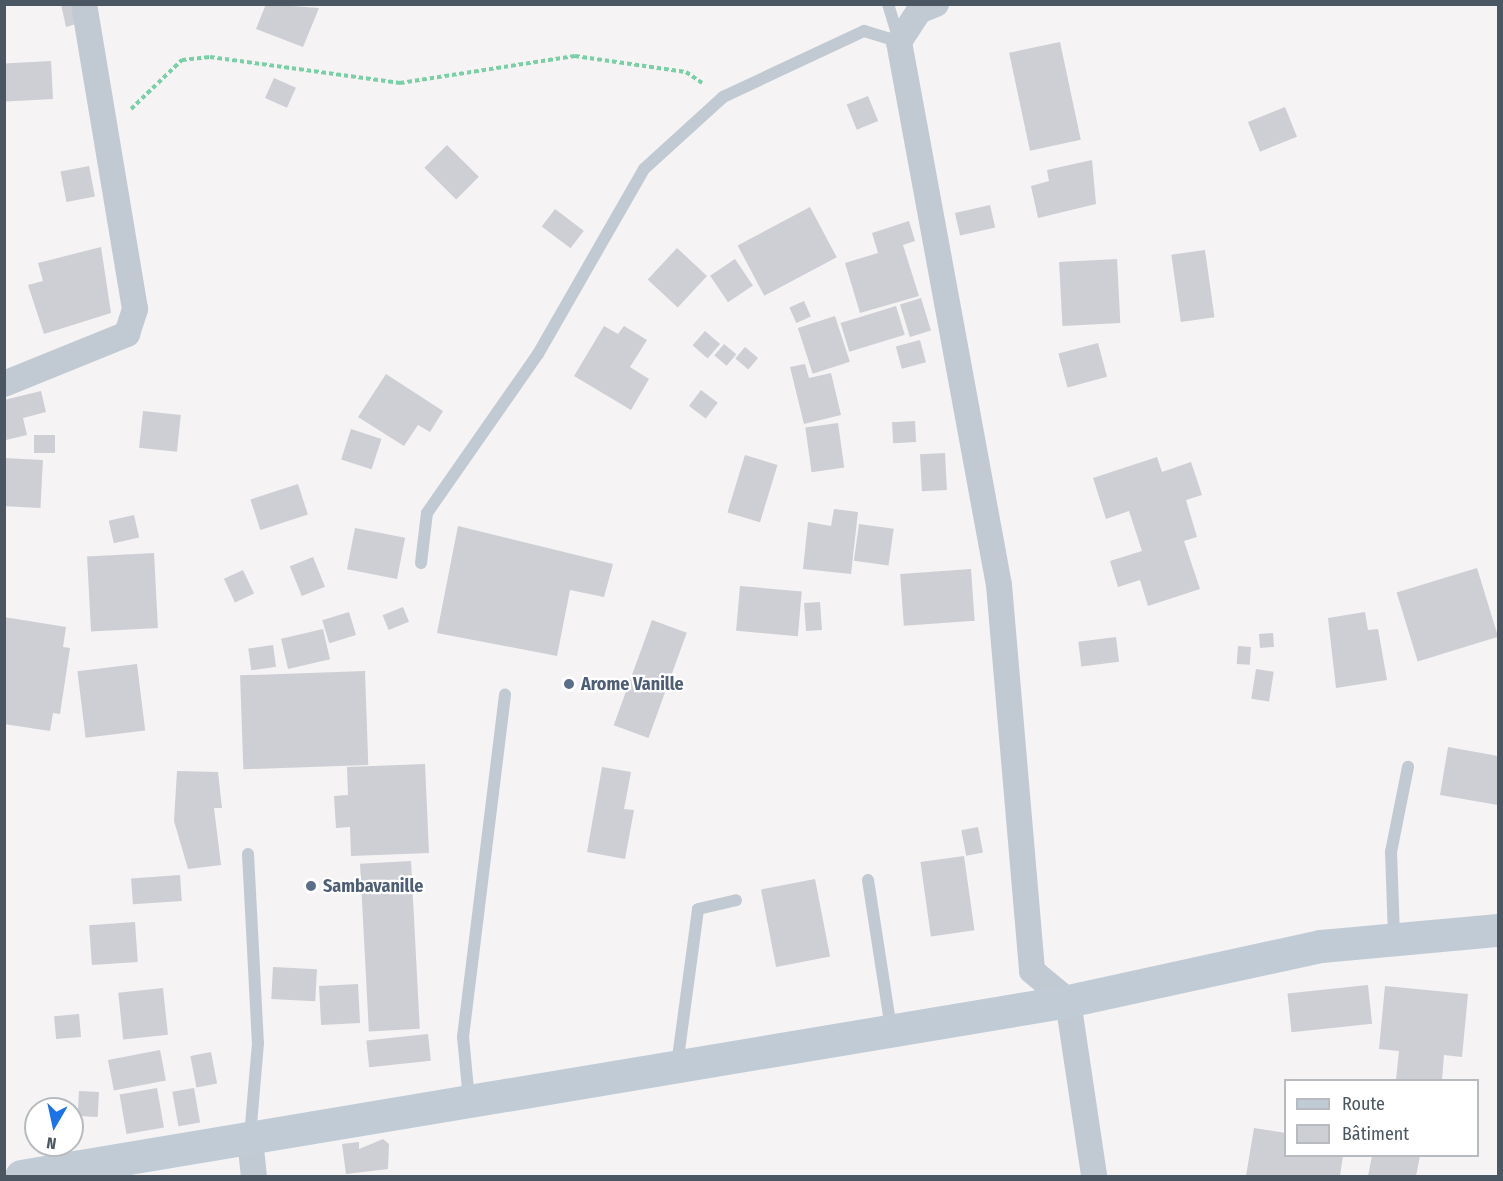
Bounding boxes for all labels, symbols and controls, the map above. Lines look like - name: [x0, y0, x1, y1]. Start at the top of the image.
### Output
- place label: Arome Vanille: [581, 673, 684, 695]
- marker: Arome Vanille: [562, 677, 576, 691]
- place label: Sambavanille: [323, 875, 423, 897]
- marker: Sambavanille: [304, 879, 318, 893]
- legend: [1284, 1079, 1479, 1157]
- text: Route: [1342, 1093, 1385, 1115]
- north arrow: [24, 1097, 84, 1157]
- text: Bâtiment: [1342, 1123, 1409, 1145]
- text: N: [45, 1133, 58, 1153]

